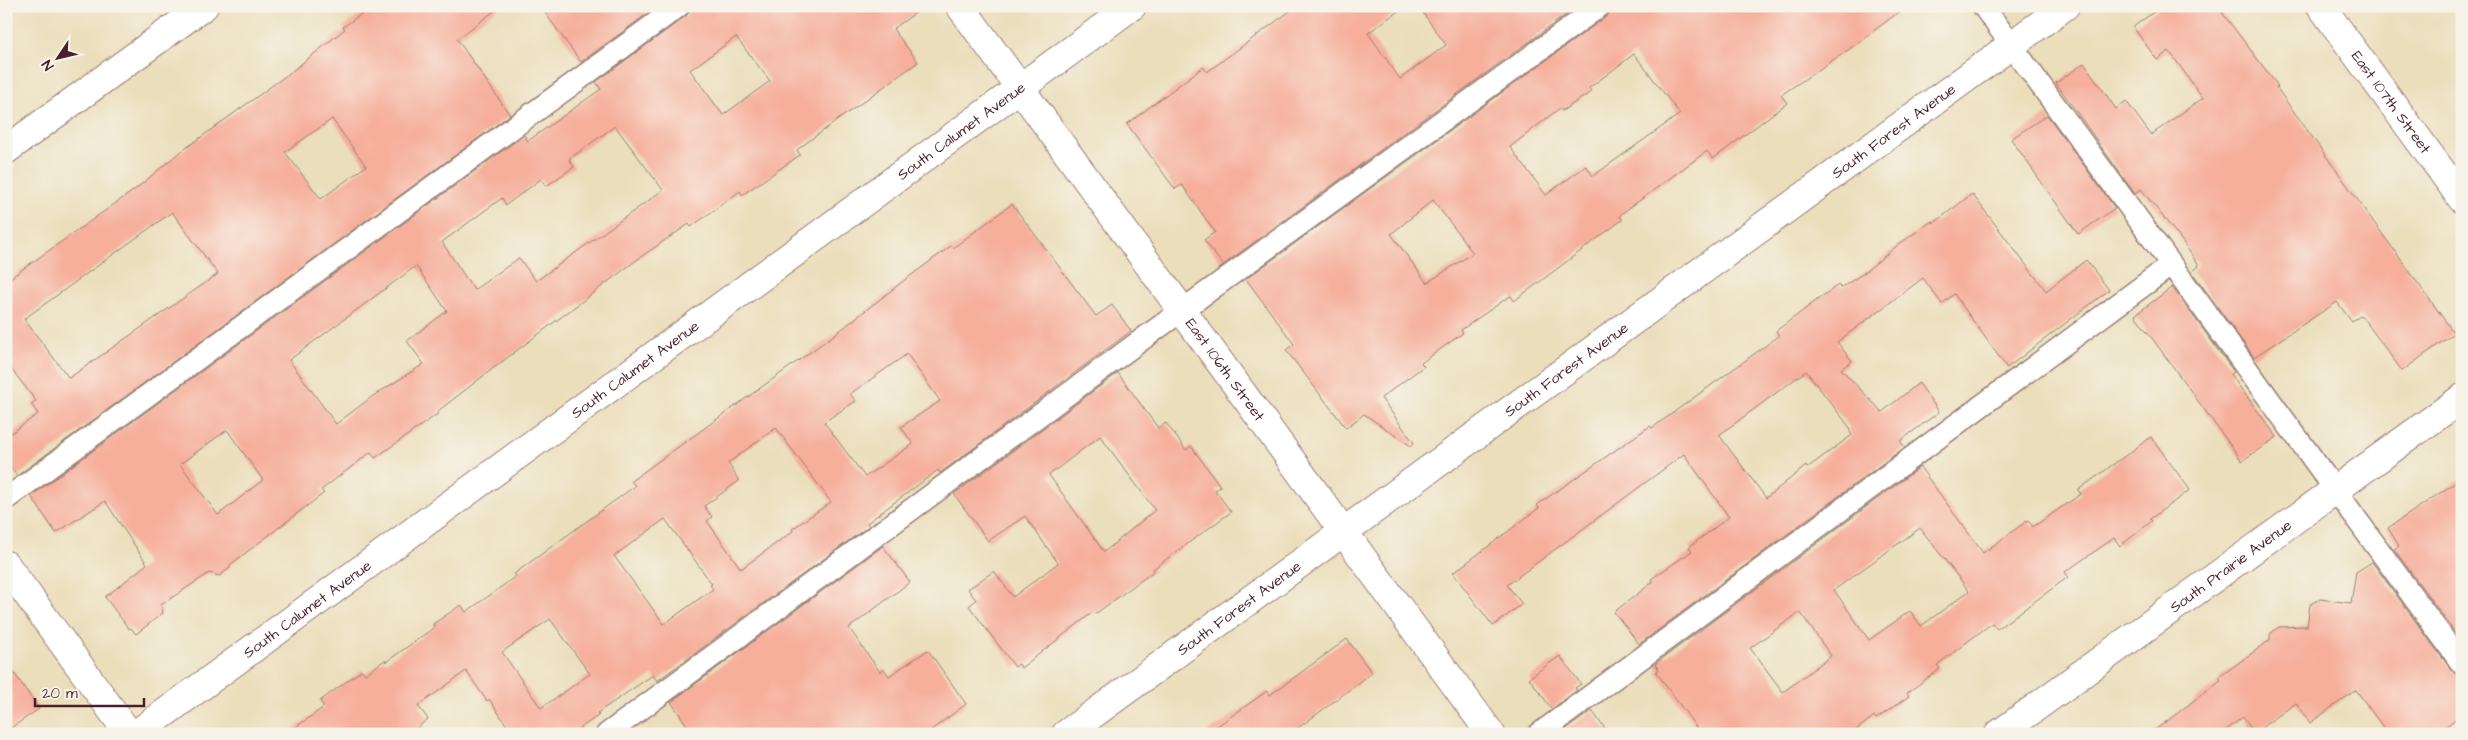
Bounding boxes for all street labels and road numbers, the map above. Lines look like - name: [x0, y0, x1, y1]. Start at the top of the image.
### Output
- street label: East 107th Street: [2347, 46, 2436, 158]
- street label: South Calumet Avenue: [893, 77, 1030, 185]
- street label: South Forest Avenue: [1827, 79, 1960, 183]
- street label: East 106th Street: [1181, 314, 1270, 425]
- street label: South Calumet Avenue: [567, 315, 703, 423]
- street label: South Forest Avenue: [1500, 317, 1633, 422]
- street label: South Prairie Avenue: [2165, 515, 2296, 618]
- street label: South Calumet Avenue: [239, 555, 376, 663]
- street label: South Forest Avenue: [1173, 556, 1305, 660]

